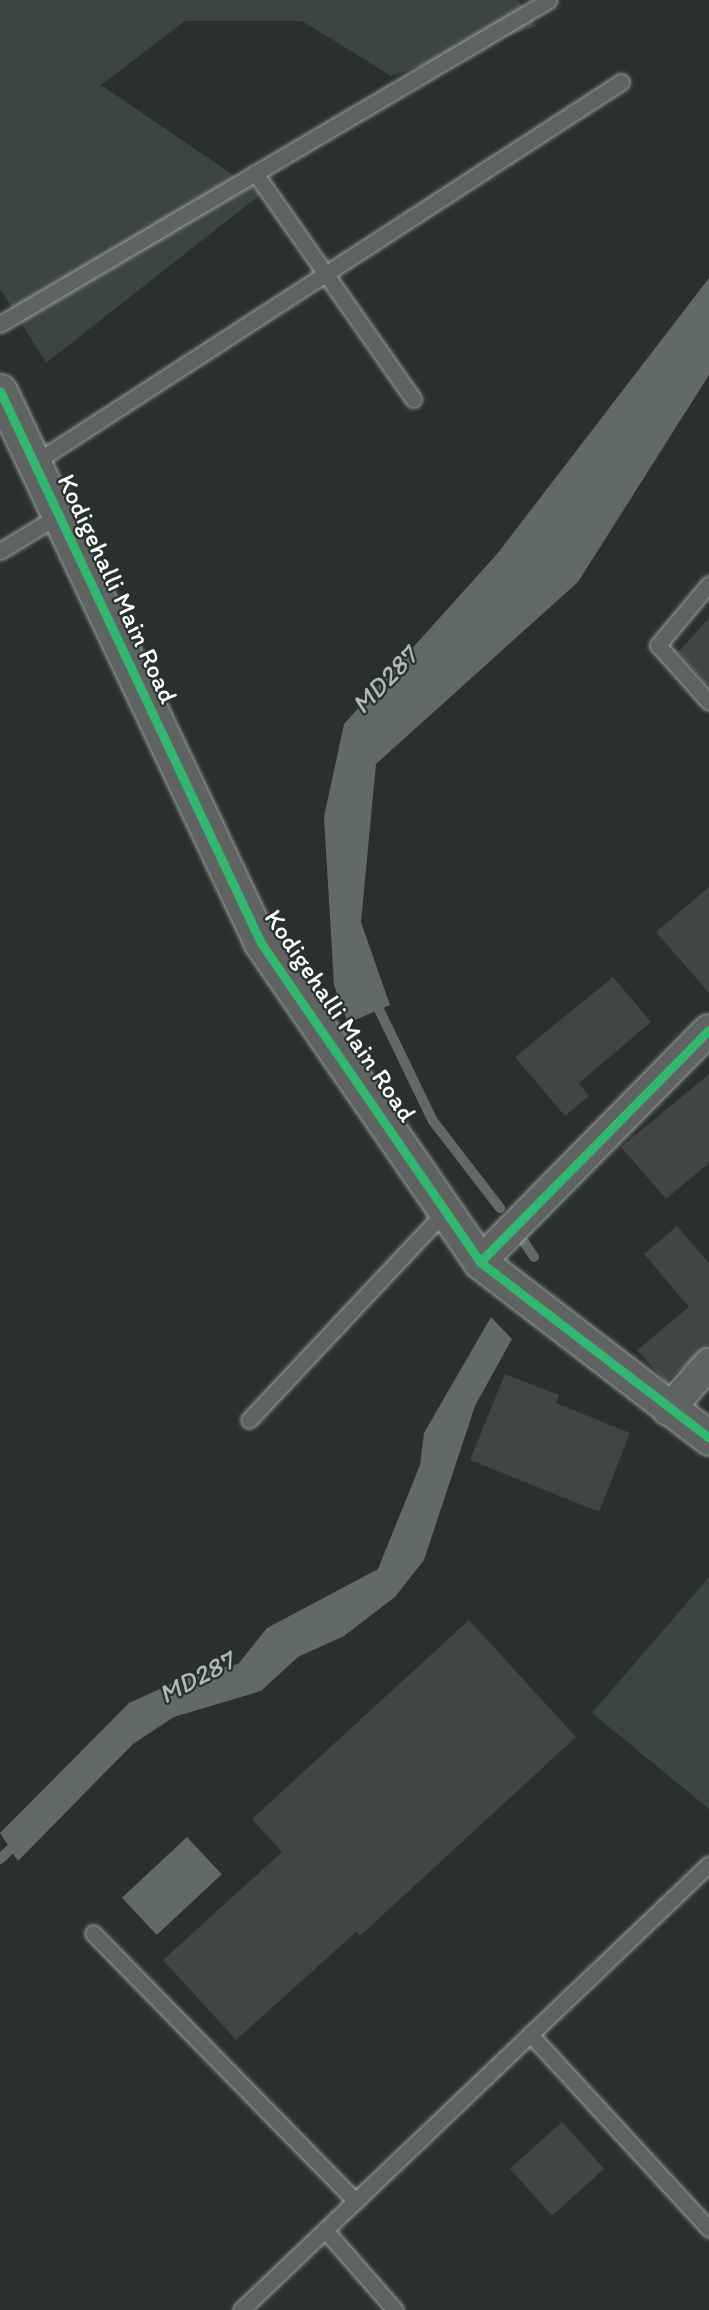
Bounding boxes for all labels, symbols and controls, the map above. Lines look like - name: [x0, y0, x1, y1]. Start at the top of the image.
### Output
- street label: Kodigehalli Main Road: [50, 470, 184, 708]
- water label: MD287: [344, 640, 424, 720]
- street label: Kodigehalli Main Road: [258, 904, 422, 1128]
- water label: MD287: [153, 1644, 239, 1710]

